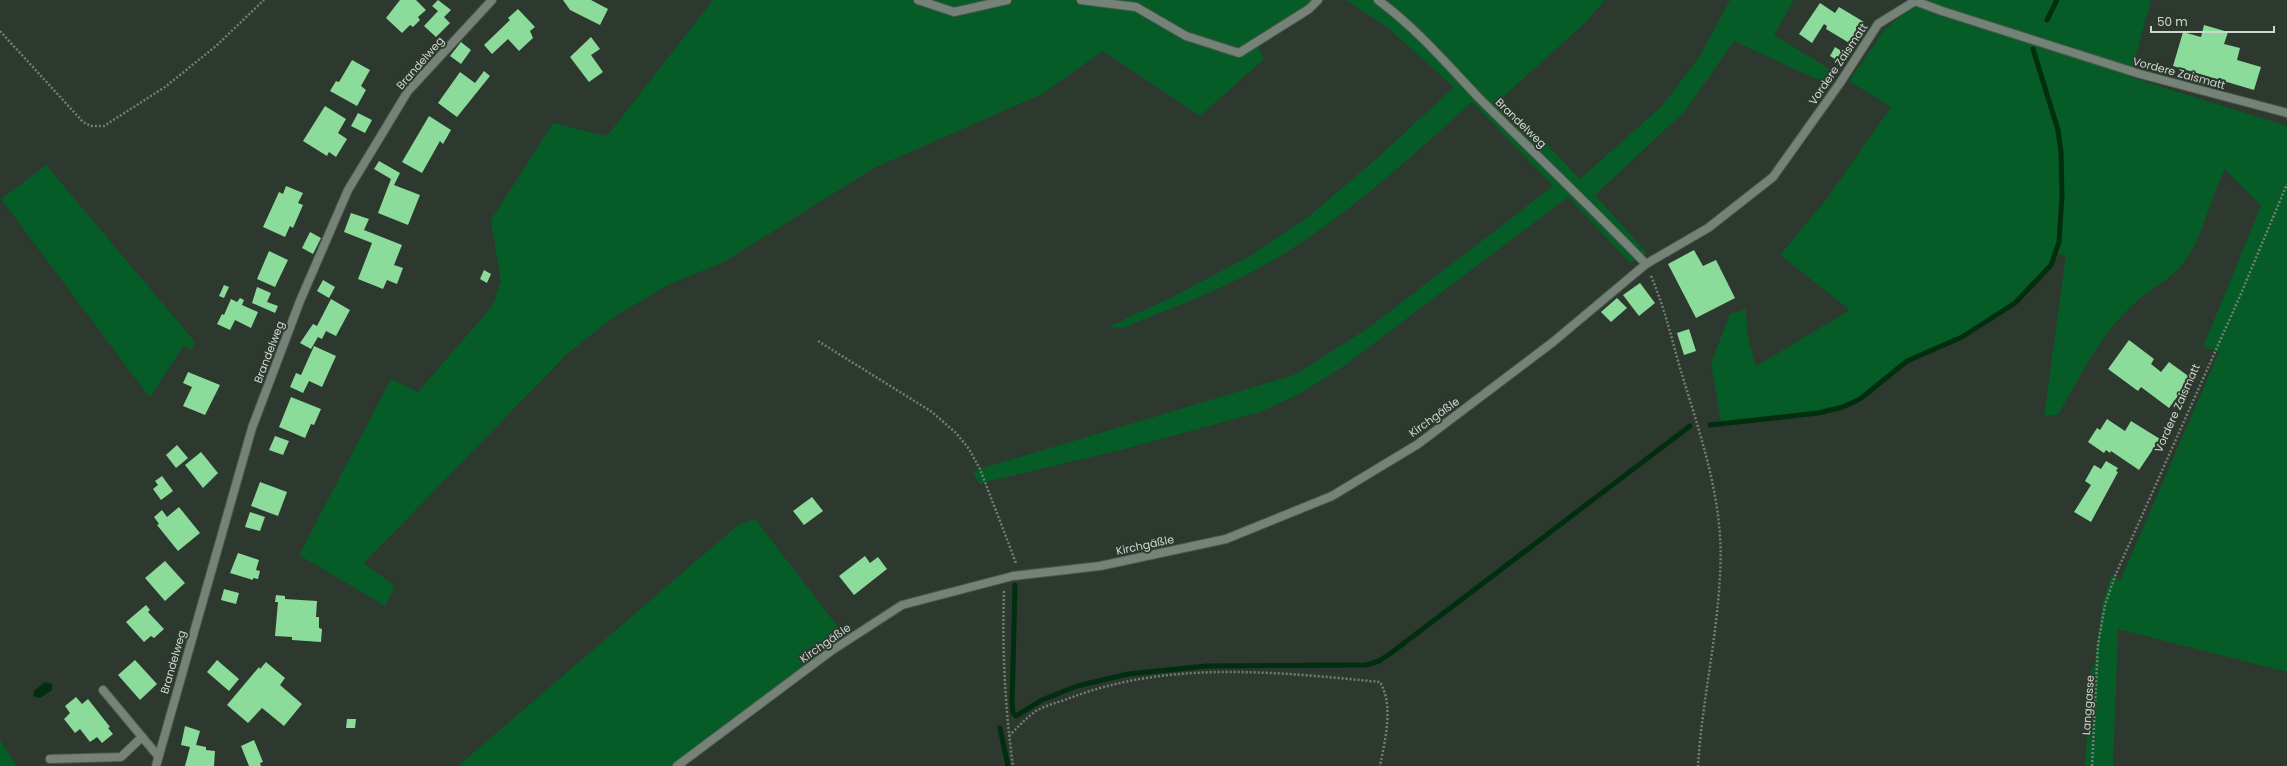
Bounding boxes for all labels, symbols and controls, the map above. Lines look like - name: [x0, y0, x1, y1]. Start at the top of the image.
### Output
- scale bar: [2151, 8, 2274, 34]
- text: 50 m: [2157, 13, 2188, 30]
- street label: Vordere Zaismatt: [1805, 20, 1871, 108]
- street label: Brandelweg: [392, 33, 448, 93]
- street label: Vordere Zaismatt: [2131, 53, 2227, 93]
- street label: Brandelweg: [1492, 94, 1550, 152]
- street label: Brandelweg: [250, 319, 288, 385]
- street label: Vordere Zaismatt: [2150, 361, 2204, 455]
- street label: Kirchgäßle: [1405, 393, 1463, 441]
- street label: Kirchgäßle: [1114, 531, 1176, 559]
- street label: Kirchgäßle: [796, 619, 854, 666]
- street label: Brandelweg: [156, 628, 190, 696]
- street label: Langgasse: [2078, 674, 2098, 735]

